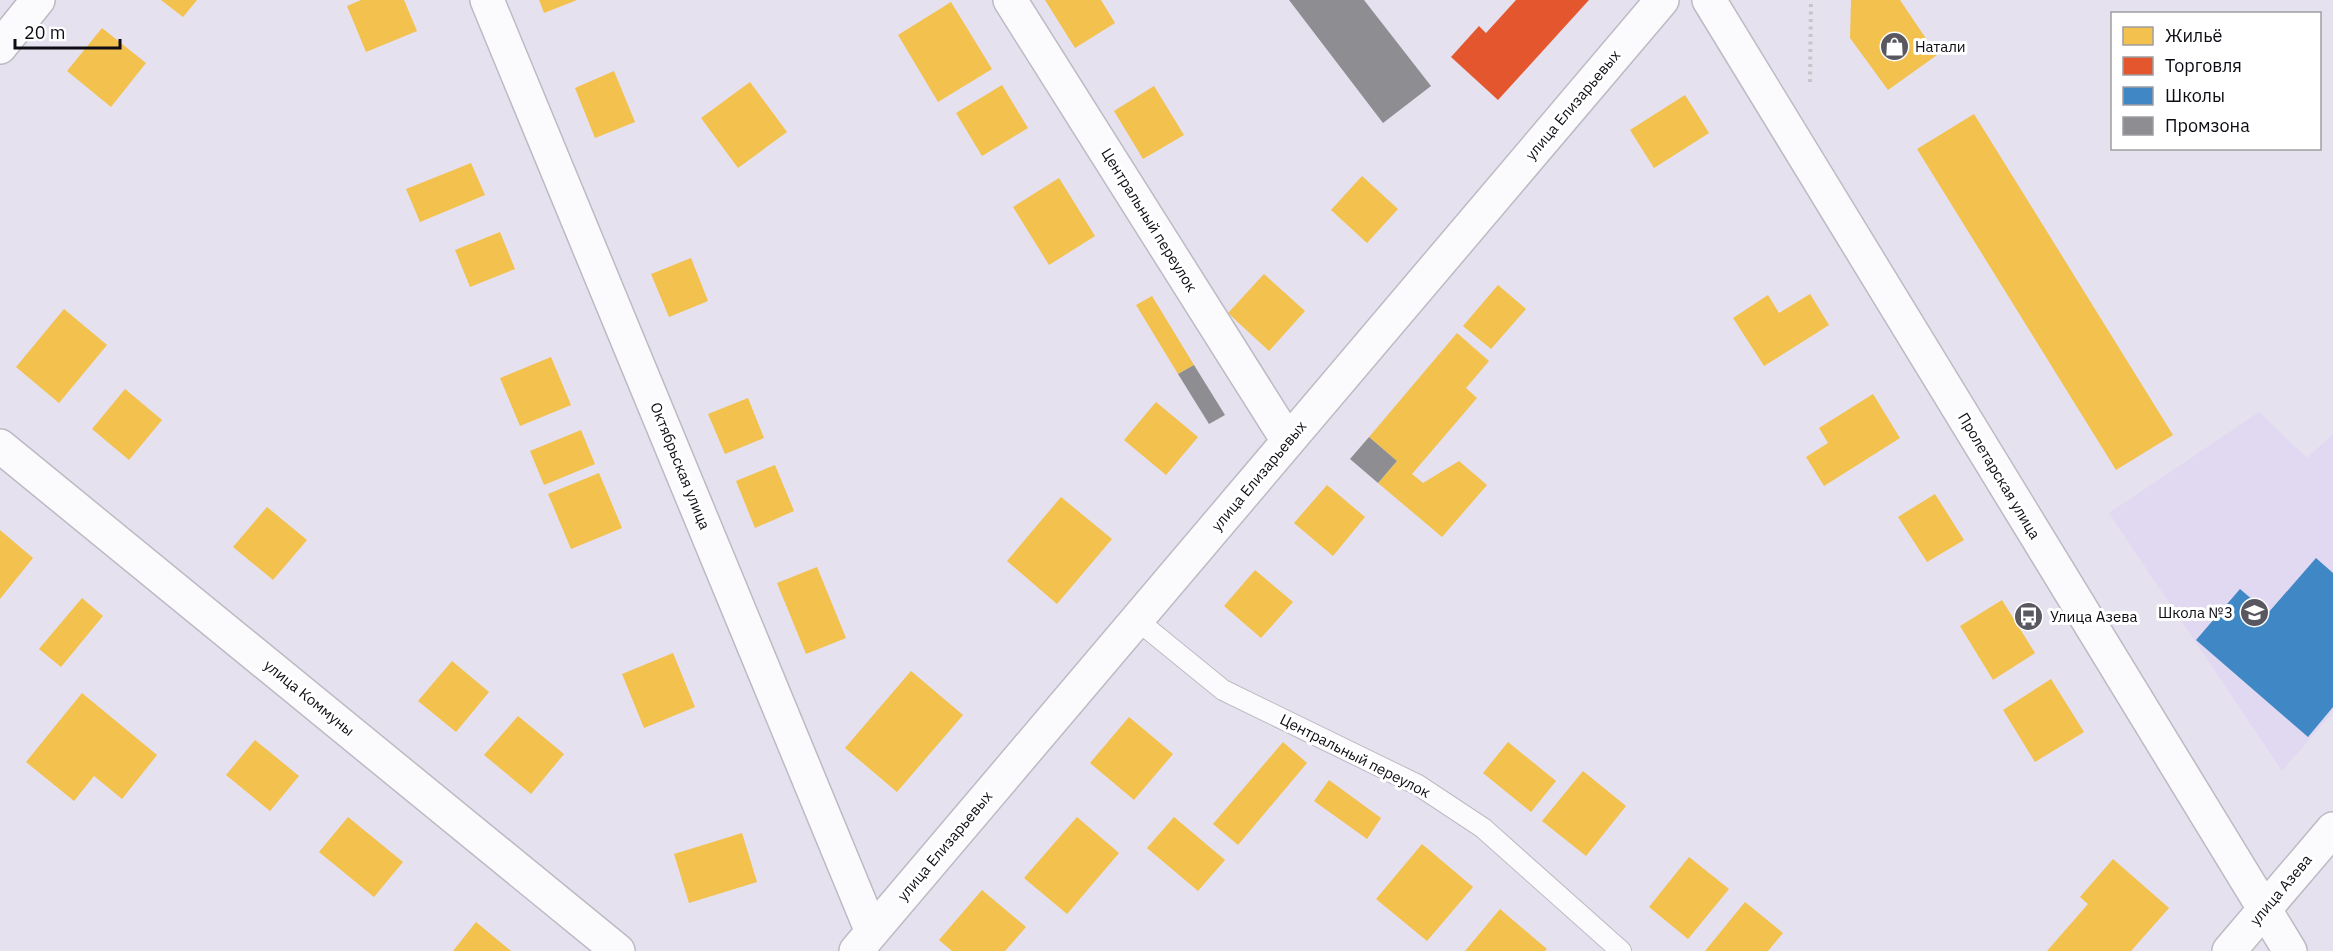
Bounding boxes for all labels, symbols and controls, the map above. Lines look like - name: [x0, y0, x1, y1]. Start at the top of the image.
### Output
- scale bar: [15, 12, 120, 50]
- legend: [2111, 12, 2321, 150]
- text: 20 m: [24, 21, 66, 44]
- text: Жильё: [2165, 24, 2223, 47]
- shop icon: Натали: [1878, 31, 1910, 63]
- place label: Натали: [1915, 37, 1966, 56]
- street label: улица Елизарьевых: [1521, 45, 1625, 164]
- text: Торговля: [2165, 54, 2242, 77]
- text: Школы: [2165, 84, 2225, 107]
- text: Промзона: [2165, 114, 2250, 137]
- street label: Центральный переулок: [1097, 144, 1202, 295]
- street label: Октябрьская улица: [646, 399, 715, 532]
- street label: Пролетарская улица: [1954, 409, 2045, 542]
- street label: улица Елизарьевых: [1207, 416, 1311, 535]
- school or university icon: Школа №3: [2238, 597, 2270, 629]
- bus stop icon: Улица Азева: [2013, 601, 2045, 633]
- place label: Школа №3: [2158, 603, 2233, 622]
- place label: Улица Азева: [2050, 607, 2138, 626]
- street label: улица Коммуны: [260, 655, 358, 740]
- street label: Центральный переулок: [1277, 709, 1434, 802]
- street label: улица Елизарьевых: [893, 786, 997, 905]
- street label: улица Азева: [2245, 850, 2316, 929]

